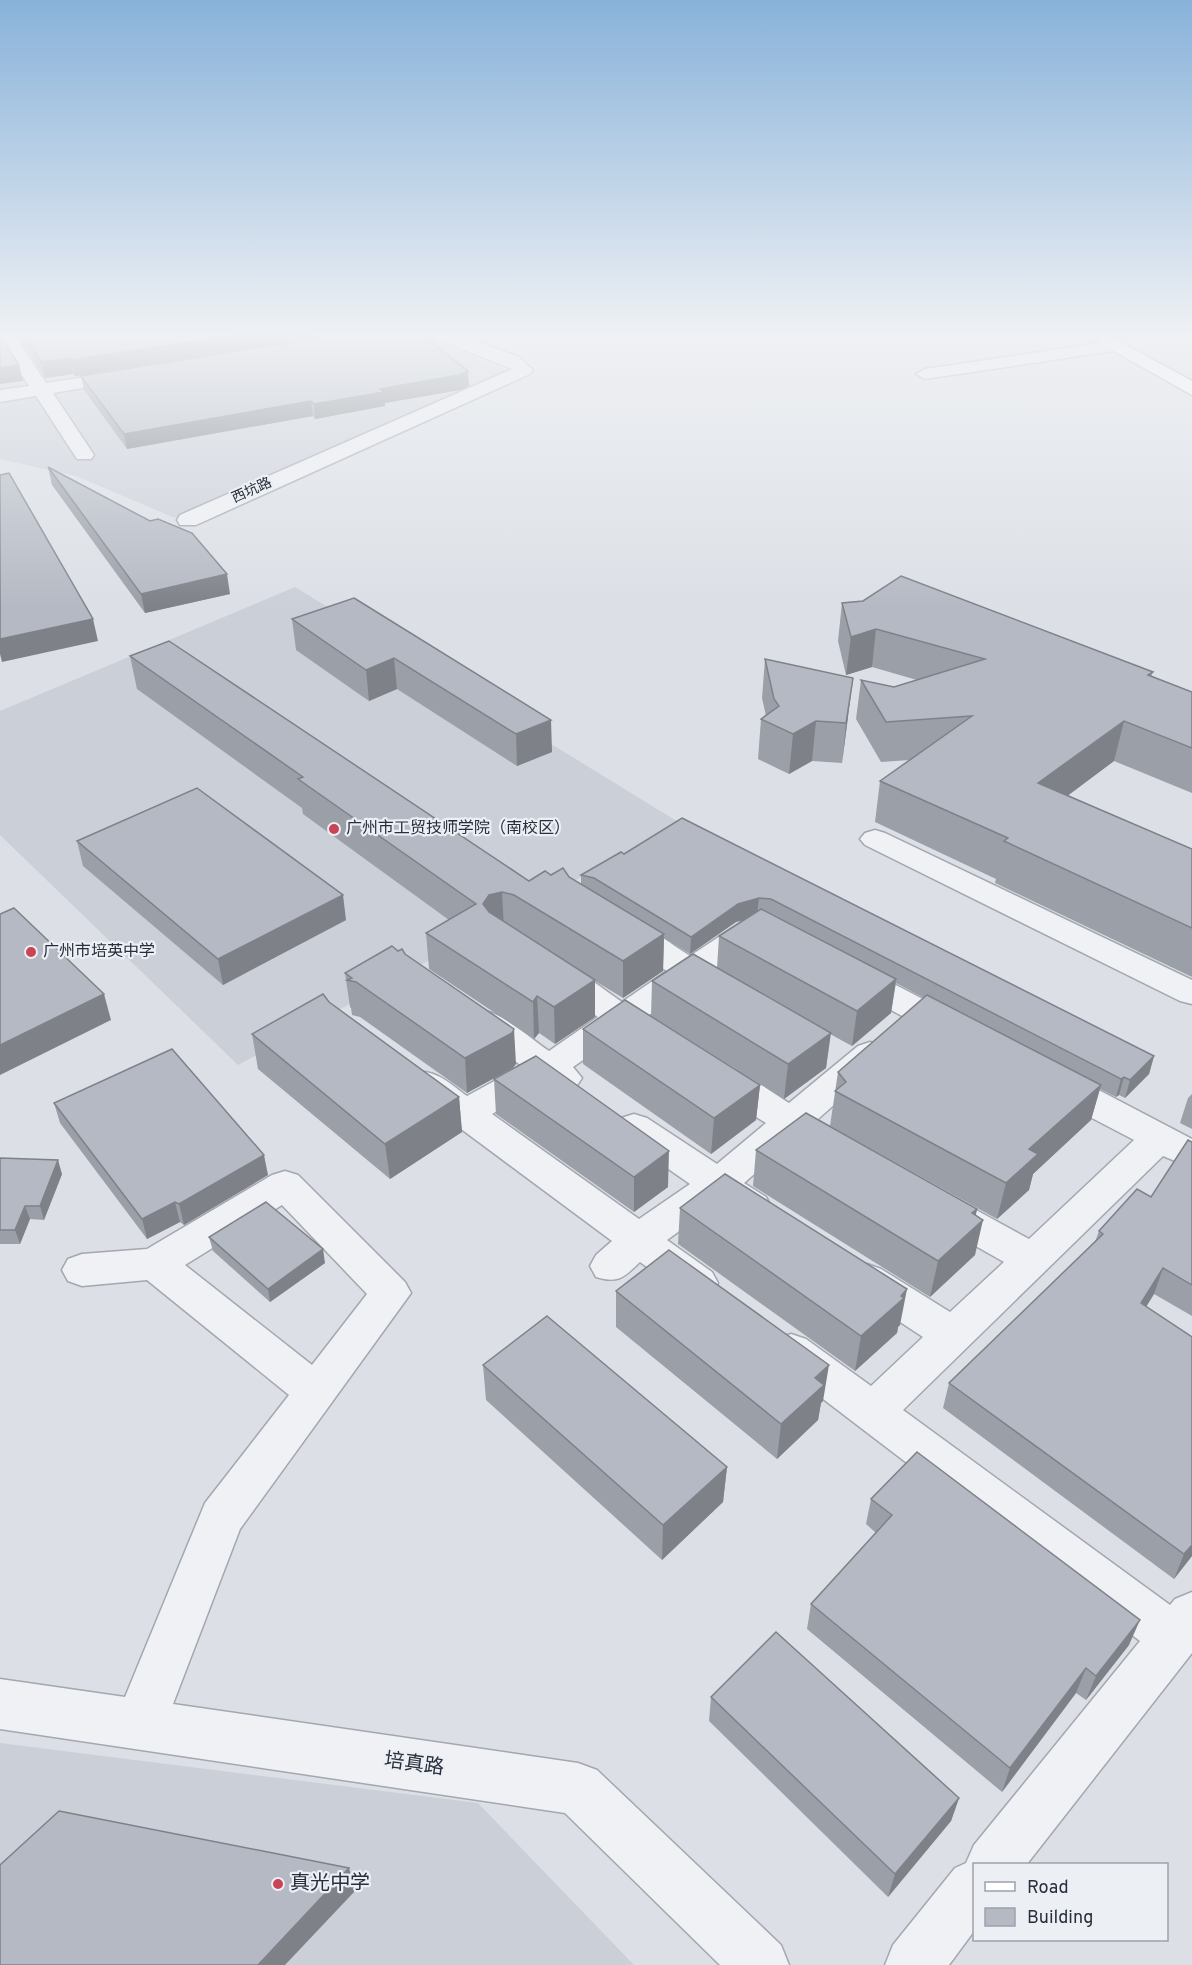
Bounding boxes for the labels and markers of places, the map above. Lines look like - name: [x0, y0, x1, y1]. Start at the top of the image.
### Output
- place label: 广州市工贸技师学院（南校区）: [346, 819, 570, 839]
- marker: 广州市工贸技师学院（南校区）: [327, 822, 341, 836]
- place label: 广州市培英中学: [43, 942, 155, 962]
- marker: 广州市培英中学: [24, 945, 38, 959]
- place label: 真光中学: [290, 1871, 370, 1897]
- marker: 真光中学: [271, 1877, 285, 1891]

